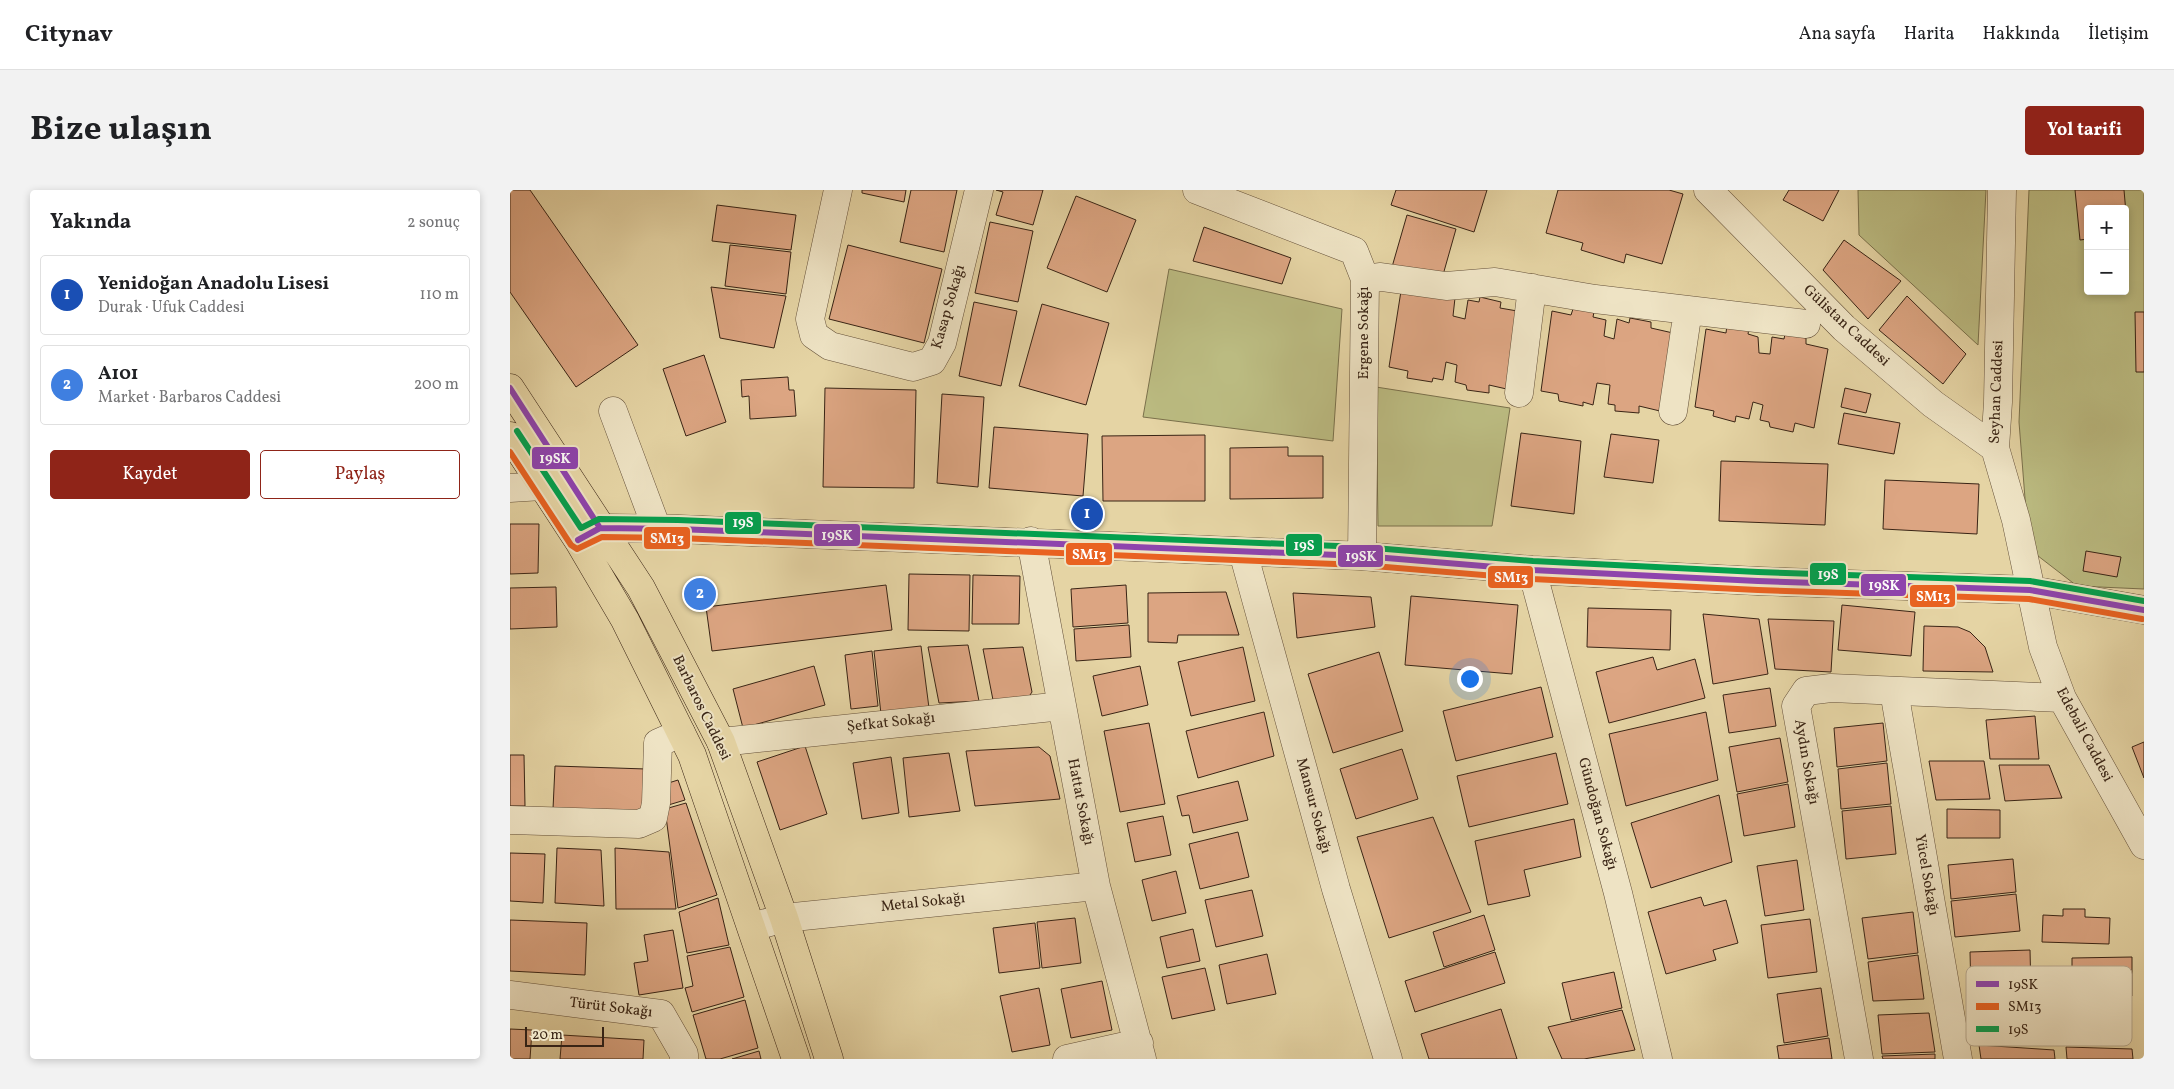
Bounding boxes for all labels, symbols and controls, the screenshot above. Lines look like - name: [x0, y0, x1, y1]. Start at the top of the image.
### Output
- text: Citynav: [25, 18, 113, 52]
- text: Ana sayfa: [1799, 22, 1876, 47]
- text: Harita: [1904, 22, 1955, 47]
- text: Hakkında: [1983, 22, 2060, 47]
- text: İletişim: [2088, 22, 2149, 47]
- text: Bize ulaşın: [30, 106, 212, 154]
- button: Yol tarifi: [2025, 106, 2144, 155]
- map controls: [2084, 205, 2129, 295]
- button: +: [2084, 205, 2129, 250]
- text: Yakında: [50, 208, 131, 237]
- text: 2 sonuç: [407, 212, 460, 234]
- button: −: [2084, 250, 2129, 295]
- street label: Kasap Sokağı: [927, 262, 971, 352]
- text: Yenidoğan Anadolu Lisesi: [98, 271, 329, 297]
- street label: Gülistan Caddesi: [1798, 280, 1894, 372]
- text: 1: [64, 284, 70, 306]
- text: 110 m: [420, 284, 459, 306]
- street label: Ergene Sokağı: [1354, 286, 1375, 380]
- text: Durak · Ufuk Caddesi: [98, 297, 245, 319]
- street label: Seyhan Caddesi: [1985, 340, 2009, 444]
- text: A101: [98, 361, 139, 387]
- text: 2: [63, 374, 71, 396]
- text: 200 m: [414, 374, 459, 396]
- text: Market · Barbaros Caddesi: [98, 387, 281, 409]
- line badge: 19SK: [531, 446, 579, 470]
- button: Kaydet: [50, 450, 250, 499]
- button: Paylaş: [260, 450, 460, 499]
- text: 19SK: [539, 450, 571, 469]
- pin: 1: [1071, 495, 1103, 533]
- line badge: 19S: [724, 511, 762, 535]
- text: 19S: [732, 514, 754, 533]
- line badge: 19SK: [813, 523, 861, 547]
- line badge: SM13: [643, 526, 691, 550]
- text: 19SK: [821, 527, 853, 546]
- text: SM13: [650, 530, 684, 549]
- line badge: 19S: [1285, 533, 1323, 557]
- text: 19S: [1293, 537, 1315, 556]
- line badge: SM13: [1065, 542, 1113, 566]
- line badge: 19SK: [1337, 544, 1384, 568]
- text: SM13: [1072, 546, 1106, 565]
- text: 19SK: [1345, 548, 1377, 567]
- line badge: 19S: [1809, 562, 1847, 586]
- line badge: SM13: [1487, 565, 1534, 589]
- text: 19S: [1817, 566, 1839, 585]
- text: SM13: [1494, 569, 1528, 588]
- line badge: 19SK: [1860, 573, 1907, 597]
- pin: 2: [684, 575, 716, 613]
- text: 19SK: [1868, 577, 1900, 596]
- line badge: SM13: [1909, 584, 1956, 608]
- text: SM13: [1916, 588, 1950, 607]
- street label: Barbaros Caddesi: [666, 652, 736, 764]
- your location: [1457, 666, 1483, 692]
- street label: Edebali Caddesi: [2050, 684, 2118, 786]
- street label: Şefkat Sokağı: [846, 708, 936, 738]
- street label: Aydın Sokağı: [1788, 718, 1824, 806]
- street label: Gündoğan Sokağı: [1572, 755, 1622, 873]
- street label: Mansur Sokağı: [1290, 756, 1336, 856]
- street label: Hattat Sokağı: [1061, 757, 1099, 847]
- street label: Yücel Sokağı: [1909, 833, 1943, 917]
- street label: Metal Sokağı: [880, 888, 966, 918]
- legend: [1966, 966, 2132, 1046]
- text: 19SK: [2008, 976, 2038, 995]
- street label: Türüt Sokağı: [568, 992, 654, 1024]
- text: SM13: [2008, 998, 2041, 1017]
- text: 19S: [2008, 1021, 2028, 1040]
- scale bar: [525, 1024, 604, 1047]
- text: 20 m: [532, 1026, 563, 1045]

